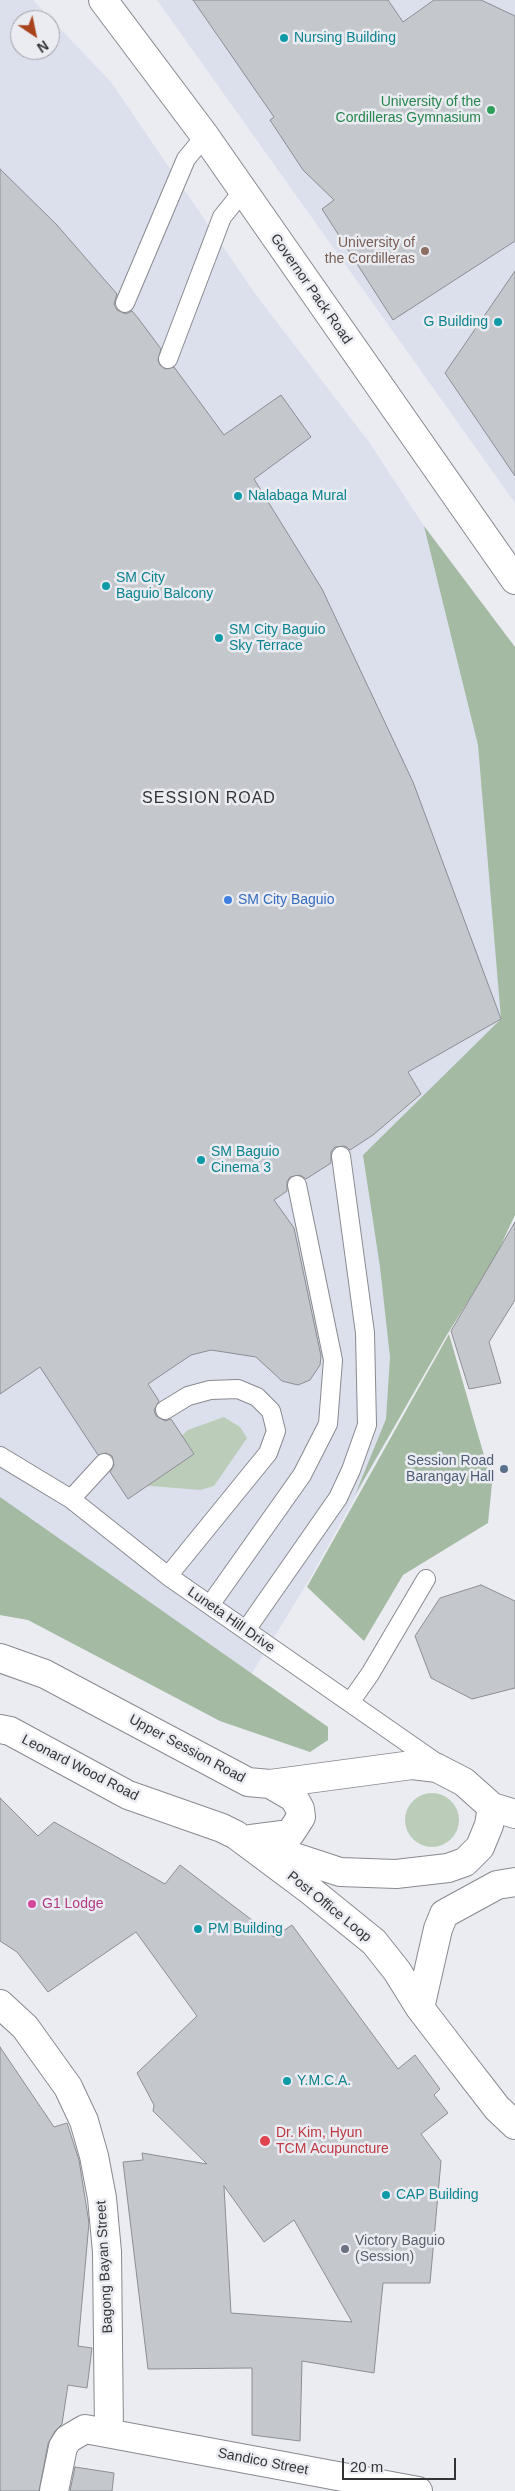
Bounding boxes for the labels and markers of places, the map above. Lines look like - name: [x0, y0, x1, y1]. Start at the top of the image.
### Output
- place label: Nursing Building: [294, 30, 396, 46]
- marker: Nursing Building: [278, 32, 290, 44]
- place label: University of the Cordilleras Gymnasium: [336, 94, 481, 126]
- marker: University of the Cordilleras Gymnasium: [485, 104, 497, 116]
- place label: University of the Cordilleras: [325, 235, 415, 268]
- marker: University of the Cordilleras: [419, 245, 431, 257]
- place label: G Building: [423, 314, 488, 330]
- marker: G Building: [492, 316, 504, 328]
- place label: Nalabaga Mural: [248, 488, 347, 504]
- marker: Nalabaga Mural: [232, 490, 244, 502]
- place label: SM City Baguio Balcony: [116, 570, 213, 602]
- marker: SM City Baguio Balcony: [100, 580, 112, 592]
- place label: SM City Baguio Sky Terrace: [229, 622, 325, 654]
- marker: SM City Baguio Sky Terrace: [213, 632, 225, 644]
- place label: SM City Baguio: [238, 892, 334, 908]
- marker: SM City Baguio: [222, 894, 234, 906]
- place label: SM Baguio Cinema 3: [211, 1144, 279, 1176]
- marker: SM Baguio Cinema 3: [195, 1154, 207, 1166]
- place label: Session Road Barangay Hall: [406, 1453, 494, 1485]
- marker: Session Road Barangay Hall: [498, 1463, 510, 1475]
- place label: G1 Lodge: [42, 1896, 103, 1912]
- marker: G1 Lodge: [26, 1898, 38, 1910]
- place label: PM Building: [208, 1921, 283, 1937]
- marker: PM Building: [192, 1923, 204, 1935]
- place label: Y.M.C.A.: [297, 2073, 351, 2089]
- marker: Y.M.C.A.: [281, 2075, 293, 2087]
- place label: Dr. Kim, Hyun TCM Acupuncture: [276, 2125, 389, 2158]
- marker: Dr. Kim, Hyun TCM Acupuncture: [258, 2134, 272, 2148]
- place label: CAP Building: [396, 2187, 478, 2203]
- marker: CAP Building: [380, 2189, 392, 2201]
- place label: Victory Baguio (Session): [355, 2233, 445, 2266]
- marker: Victory Baguio (Session): [339, 2243, 351, 2255]

